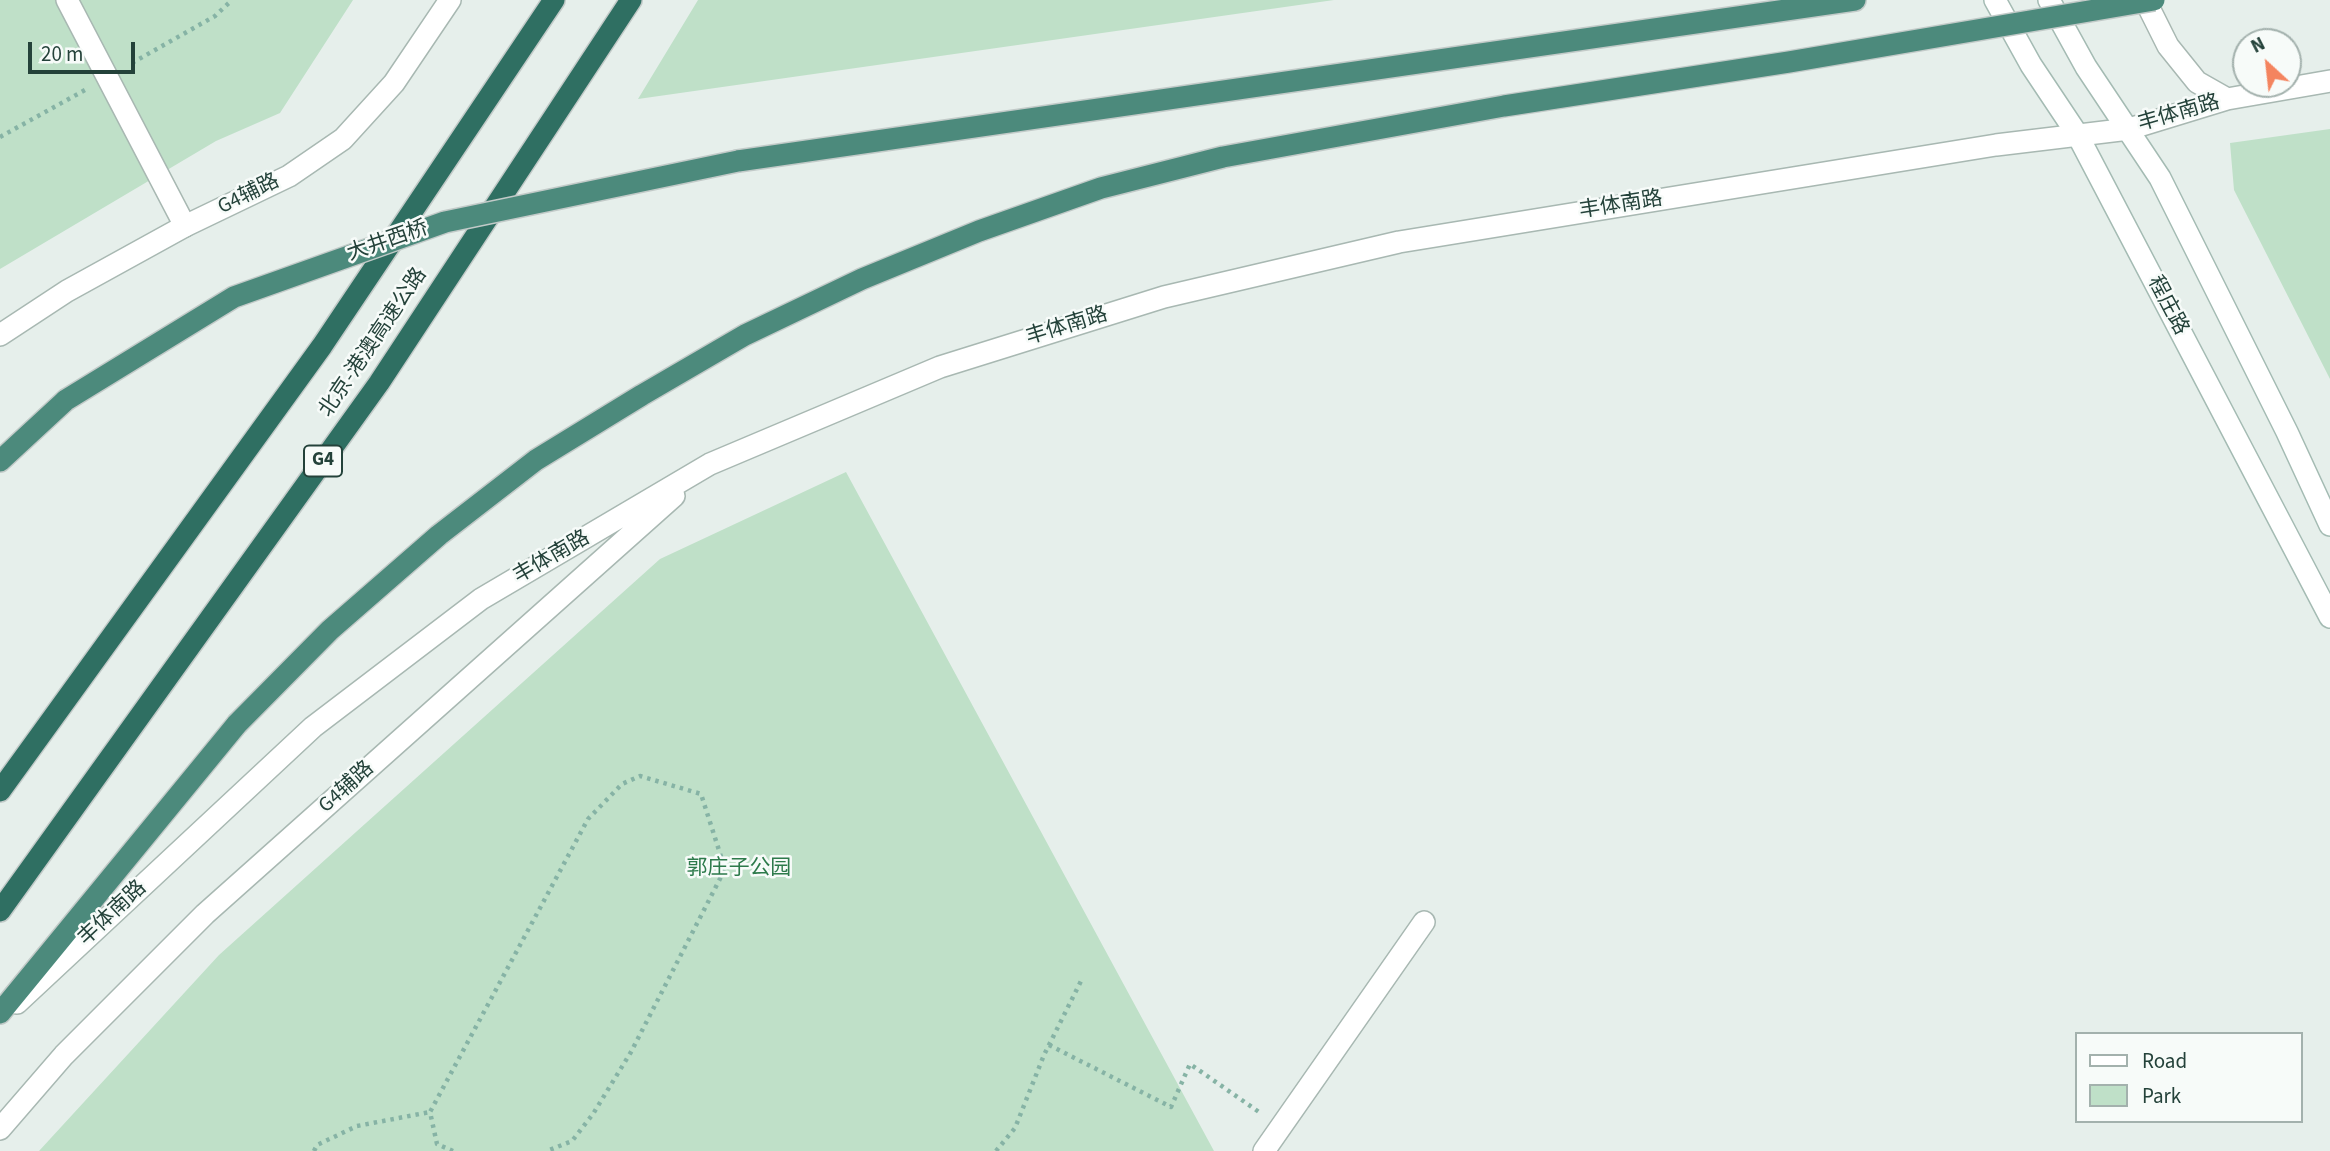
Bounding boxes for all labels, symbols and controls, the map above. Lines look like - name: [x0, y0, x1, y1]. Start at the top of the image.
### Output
- scale bar: [32, 28, 138, 72]
- north arrow: [2232, 28, 2302, 98]
- text: N: [2246, 31, 2270, 61]
- text: 20 m: [41, 39, 83, 69]
- street label: 丰体南路: [2135, 90, 2223, 138]
- street label: G4辅路: [214, 169, 284, 221]
- street label: 丰体南路: [1578, 187, 1664, 225]
- street label: 大井西桥: [344, 216, 432, 268]
- street label: 北京-港澳高速公路: [315, 264, 433, 422]
- street label: 程庄路: [2141, 272, 2193, 340]
- street label: 丰体南路: [1023, 303, 1111, 351]
- road number: G4: [304, 446, 342, 476]
- street label: 丰体南路: [509, 526, 595, 590]
- street label: G4辅路: [314, 757, 380, 819]
- park label: 郭庄子公园: [687, 856, 791, 882]
- street label: 丰体南路: [74, 876, 152, 952]
- legend: [2074, 1032, 2302, 1123]
- text: Road: [2142, 1046, 2187, 1076]
- text: Park: [2142, 1081, 2181, 1111]

